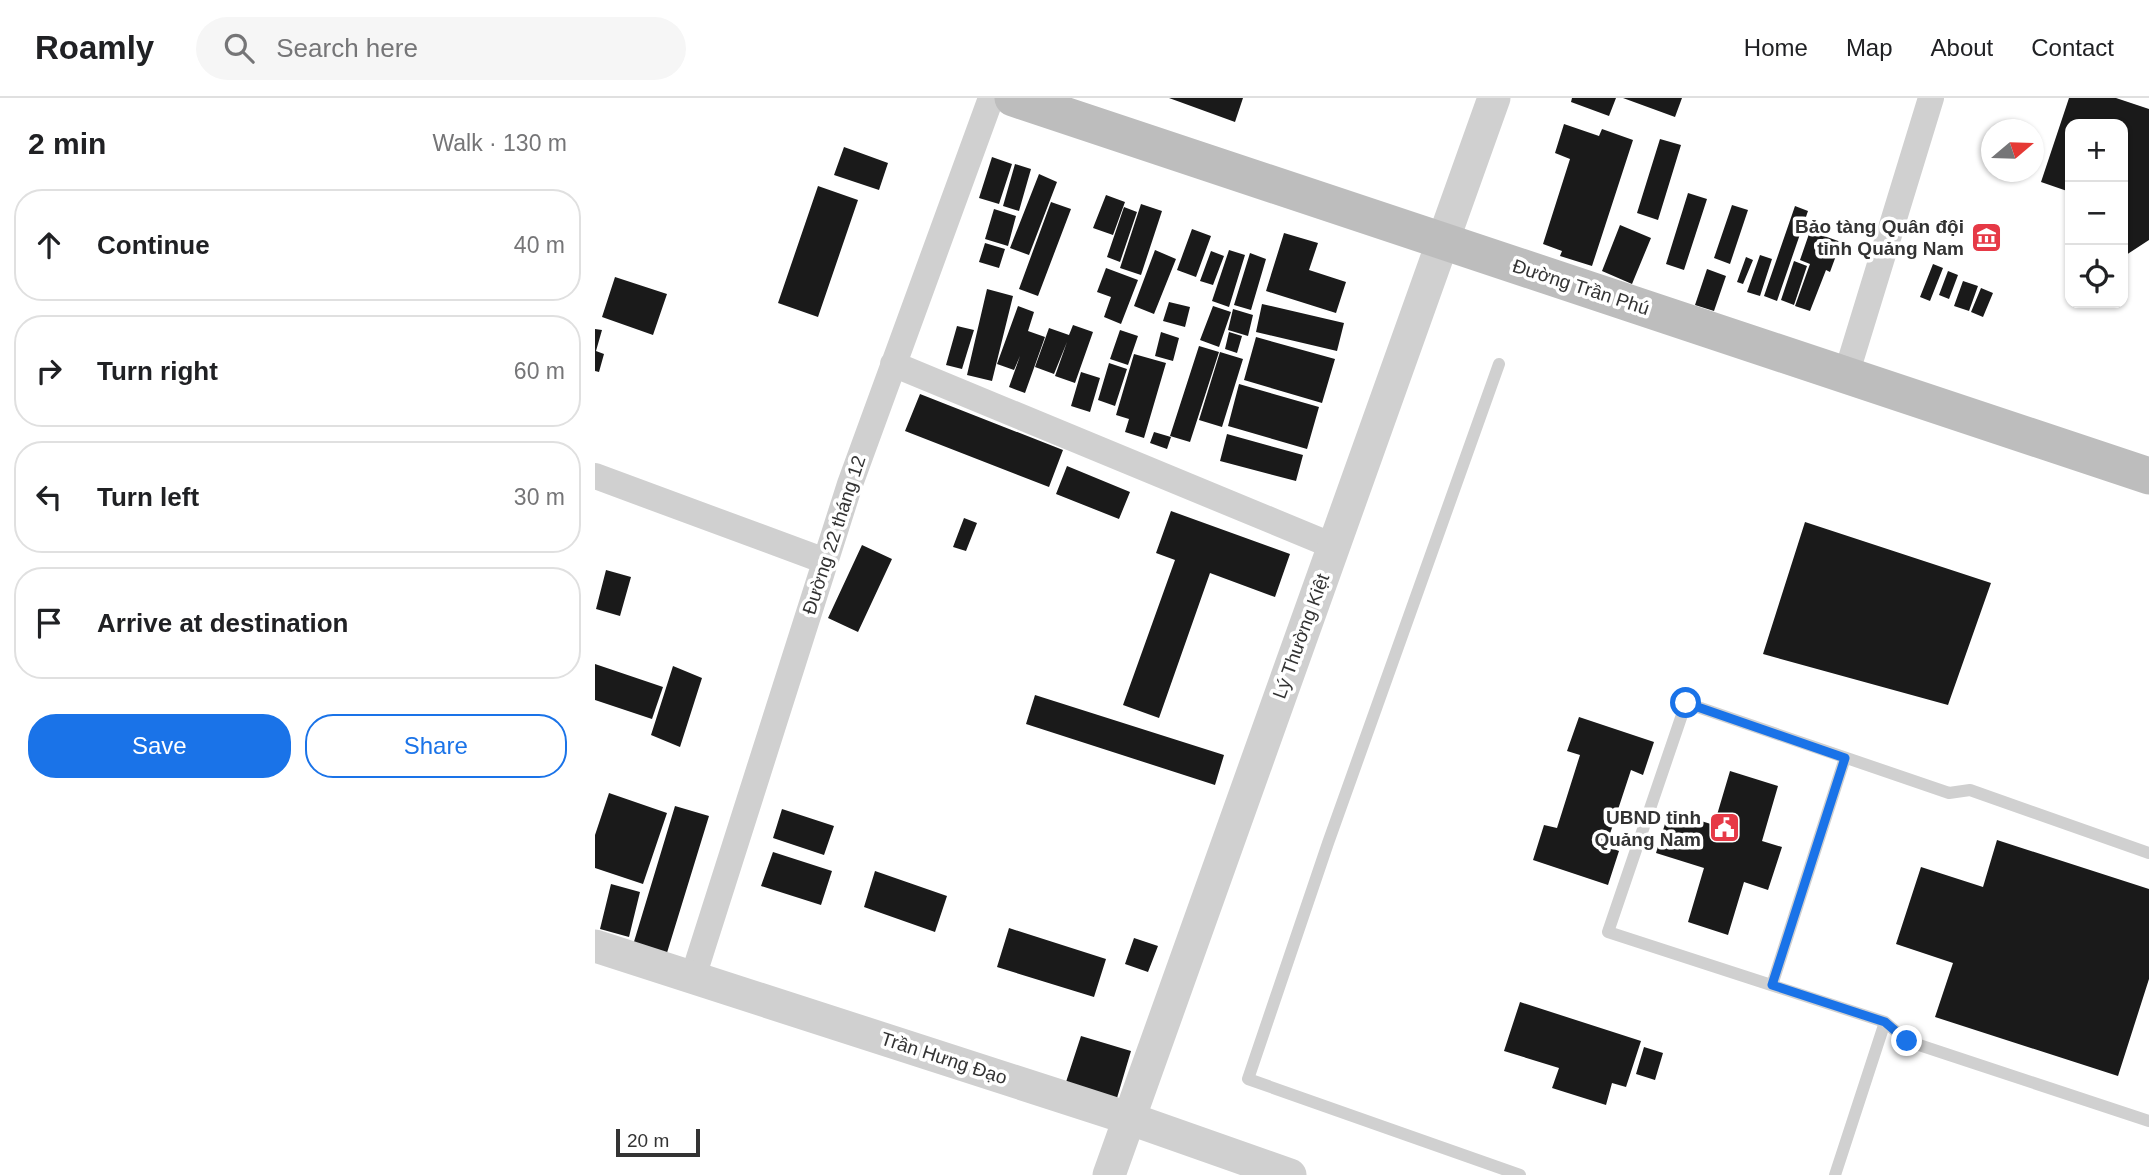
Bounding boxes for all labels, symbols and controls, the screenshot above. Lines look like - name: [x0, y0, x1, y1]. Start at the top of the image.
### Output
- search box: [196, 17, 686, 80]
- text: Roamly: [35, 29, 154, 66]
- icon: search: [220, 29, 258, 67]
- text: Search here: [276, 33, 418, 63]
- text: Home: [1744, 34, 1808, 61]
- text: Map: [1846, 34, 1893, 61]
- text: About: [1931, 34, 1993, 61]
- text: Contact: [2031, 34, 2114, 61]
- north arrow: [1981, 119, 2044, 182]
- map controls: [2065, 119, 2128, 308]
- button: +: [2065, 119, 2128, 182]
- text: 2 min: [28, 127, 106, 160]
- text: Walk · 130 m: [432, 130, 567, 156]
- button: −: [2065, 182, 2128, 245]
- place label: Bảo tàng Quân đội tỉnh Quảng Nam: [1795, 216, 1964, 259]
- museum icon: Bảo tàng Quân đội tỉnh Quảng Nam: [1970, 220, 2004, 254]
- icon: ahead: [30, 226, 68, 264]
- text: Continue: [97, 230, 210, 260]
- text: 40 m: [514, 232, 565, 258]
- button: locate: [2065, 245, 2128, 308]
- street label: Đường Trần Phú: [1510, 255, 1652, 319]
- icon: right: [30, 352, 68, 390]
- text: Turn right: [97, 356, 218, 386]
- text: 60 m: [514, 358, 565, 384]
- street label: Đường 22 tháng 12: [798, 453, 870, 617]
- icon: left: [30, 478, 68, 516]
- text: Turn left: [97, 482, 199, 512]
- text: 30 m: [514, 484, 565, 510]
- street label: Lý Thường Kiệt: [1269, 570, 1334, 701]
- icon: arrive: [30, 604, 68, 642]
- text: Arrive at destination: [97, 608, 348, 638]
- route start: [1670, 687, 1701, 718]
- button: Save: [28, 714, 291, 778]
- button: Share: [305, 714, 567, 778]
- place label: UBND tỉnh Quảng Nam: [1594, 807, 1701, 850]
- public building icon: UBND tỉnh Quảng Nam: [1707, 811, 1741, 845]
- route end: [1891, 1025, 1922, 1056]
- street label: Trần Hưng Đạo: [878, 1028, 1010, 1088]
- scale bar: [616, 1126, 700, 1158]
- text: 20 m: [627, 1130, 669, 1151]

